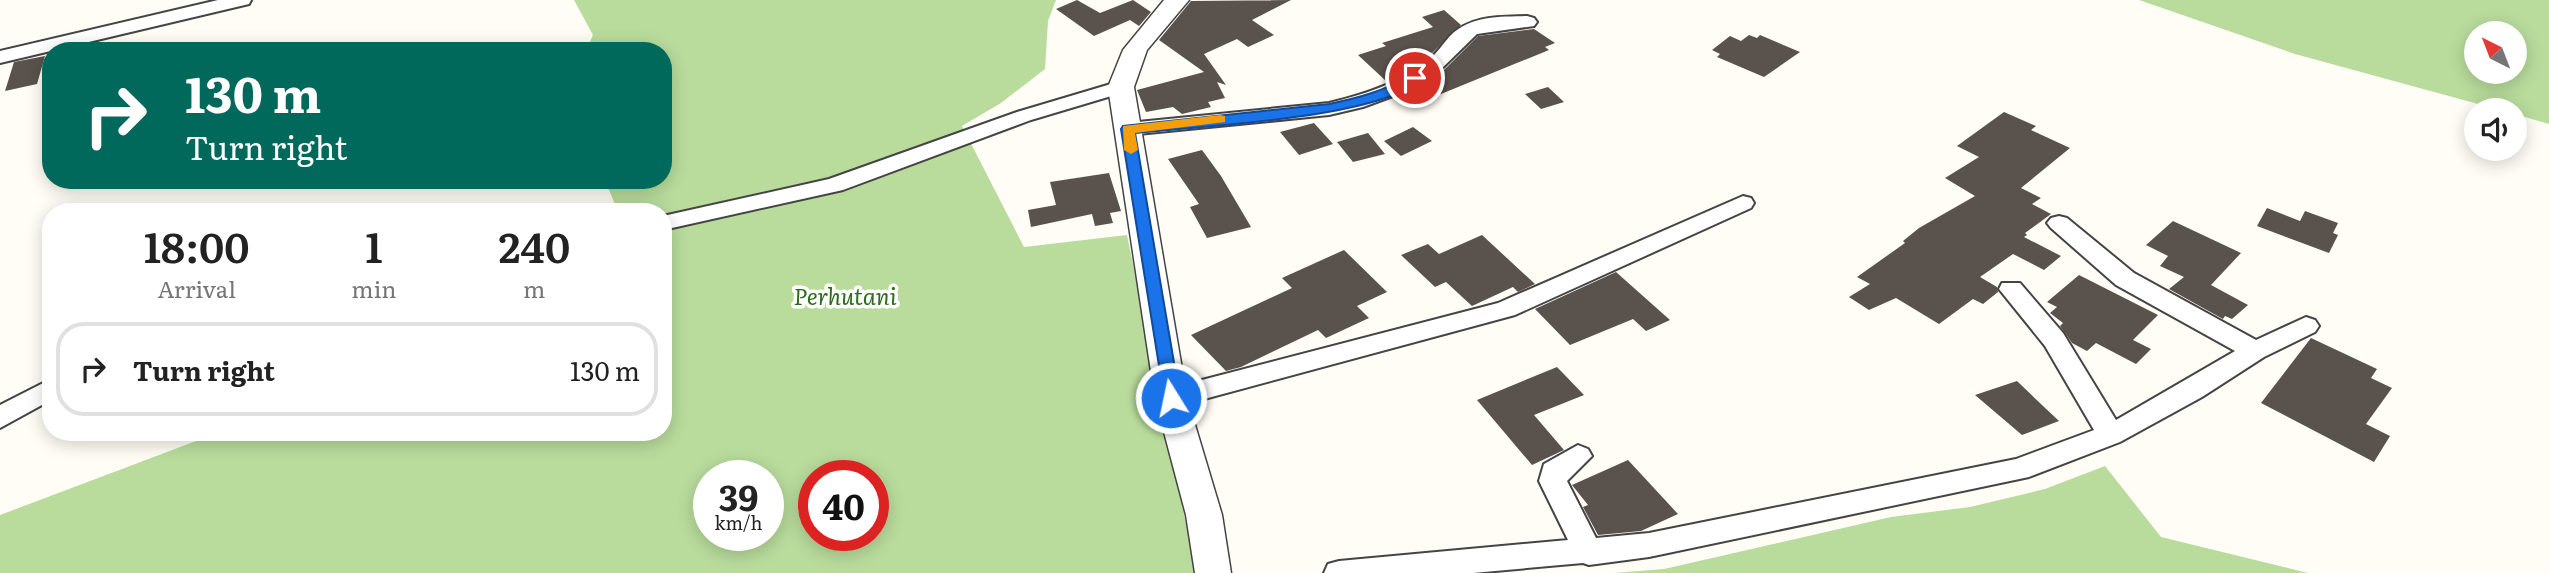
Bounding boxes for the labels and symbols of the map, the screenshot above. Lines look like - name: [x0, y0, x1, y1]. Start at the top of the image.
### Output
- north arrow: [2464, 21, 2527, 84]
- pin: [1385, 48, 1445, 108]
- park label: Perhutani: [793, 278, 897, 312]
- position arrow: [1134, 361, 1208, 435]
- speed limit sign: 40: [798, 460, 889, 551]

